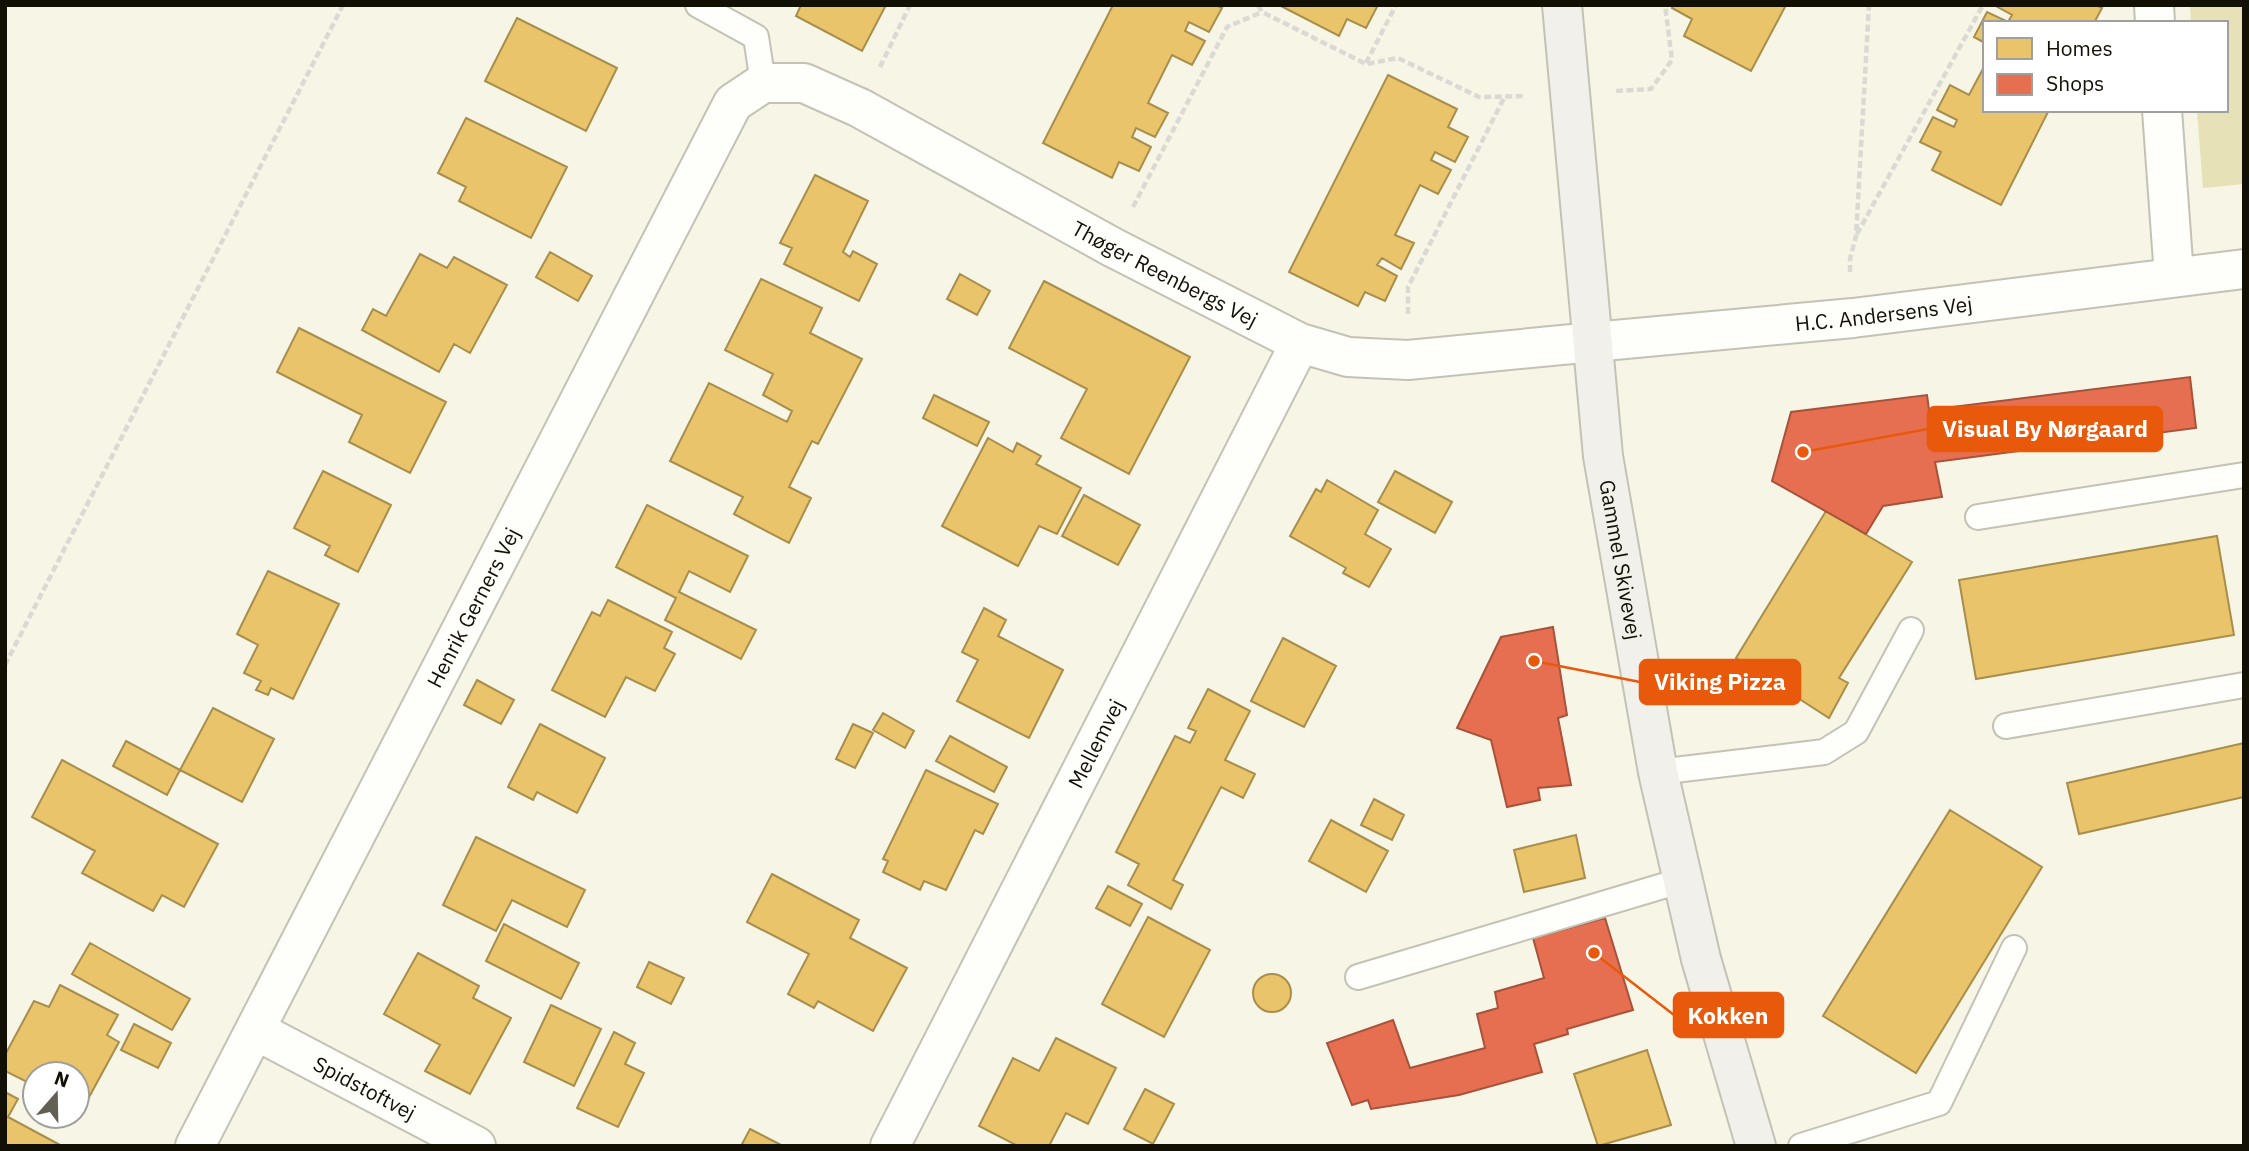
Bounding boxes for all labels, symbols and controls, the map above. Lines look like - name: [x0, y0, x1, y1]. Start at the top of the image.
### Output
- legend: [1983, 21, 2228, 112]
- text: Homes: [2046, 34, 2113, 62]
- text: Shops: [2046, 69, 2104, 97]
- street label: Thøger Reenbergs Vej: [1067, 214, 1263, 333]
- street label: H.C. Andersens Vej: [1794, 289, 1974, 337]
- callout: Visual By Nørgaard: [1928, 407, 2162, 451]
- text: Visual By Nørgaard: [1942, 413, 2148, 443]
- street label: Gammel Skivevej: [1593, 477, 1649, 642]
- street label: Henrik Gerners Vej: [420, 523, 526, 692]
- callout: Viking Pizza: [1640, 660, 1800, 704]
- text: Viking Pizza: [1654, 666, 1786, 696]
- street label: Mellemvej: [1061, 694, 1130, 793]
- callout: Kokken: [1674, 993, 1783, 1037]
- text: Kokken: [1688, 1000, 1768, 1030]
- street label: Spidstoftvej: [309, 1049, 421, 1126]
- north arrow: [21, 1060, 91, 1130]
- text: N: [51, 1065, 72, 1093]

